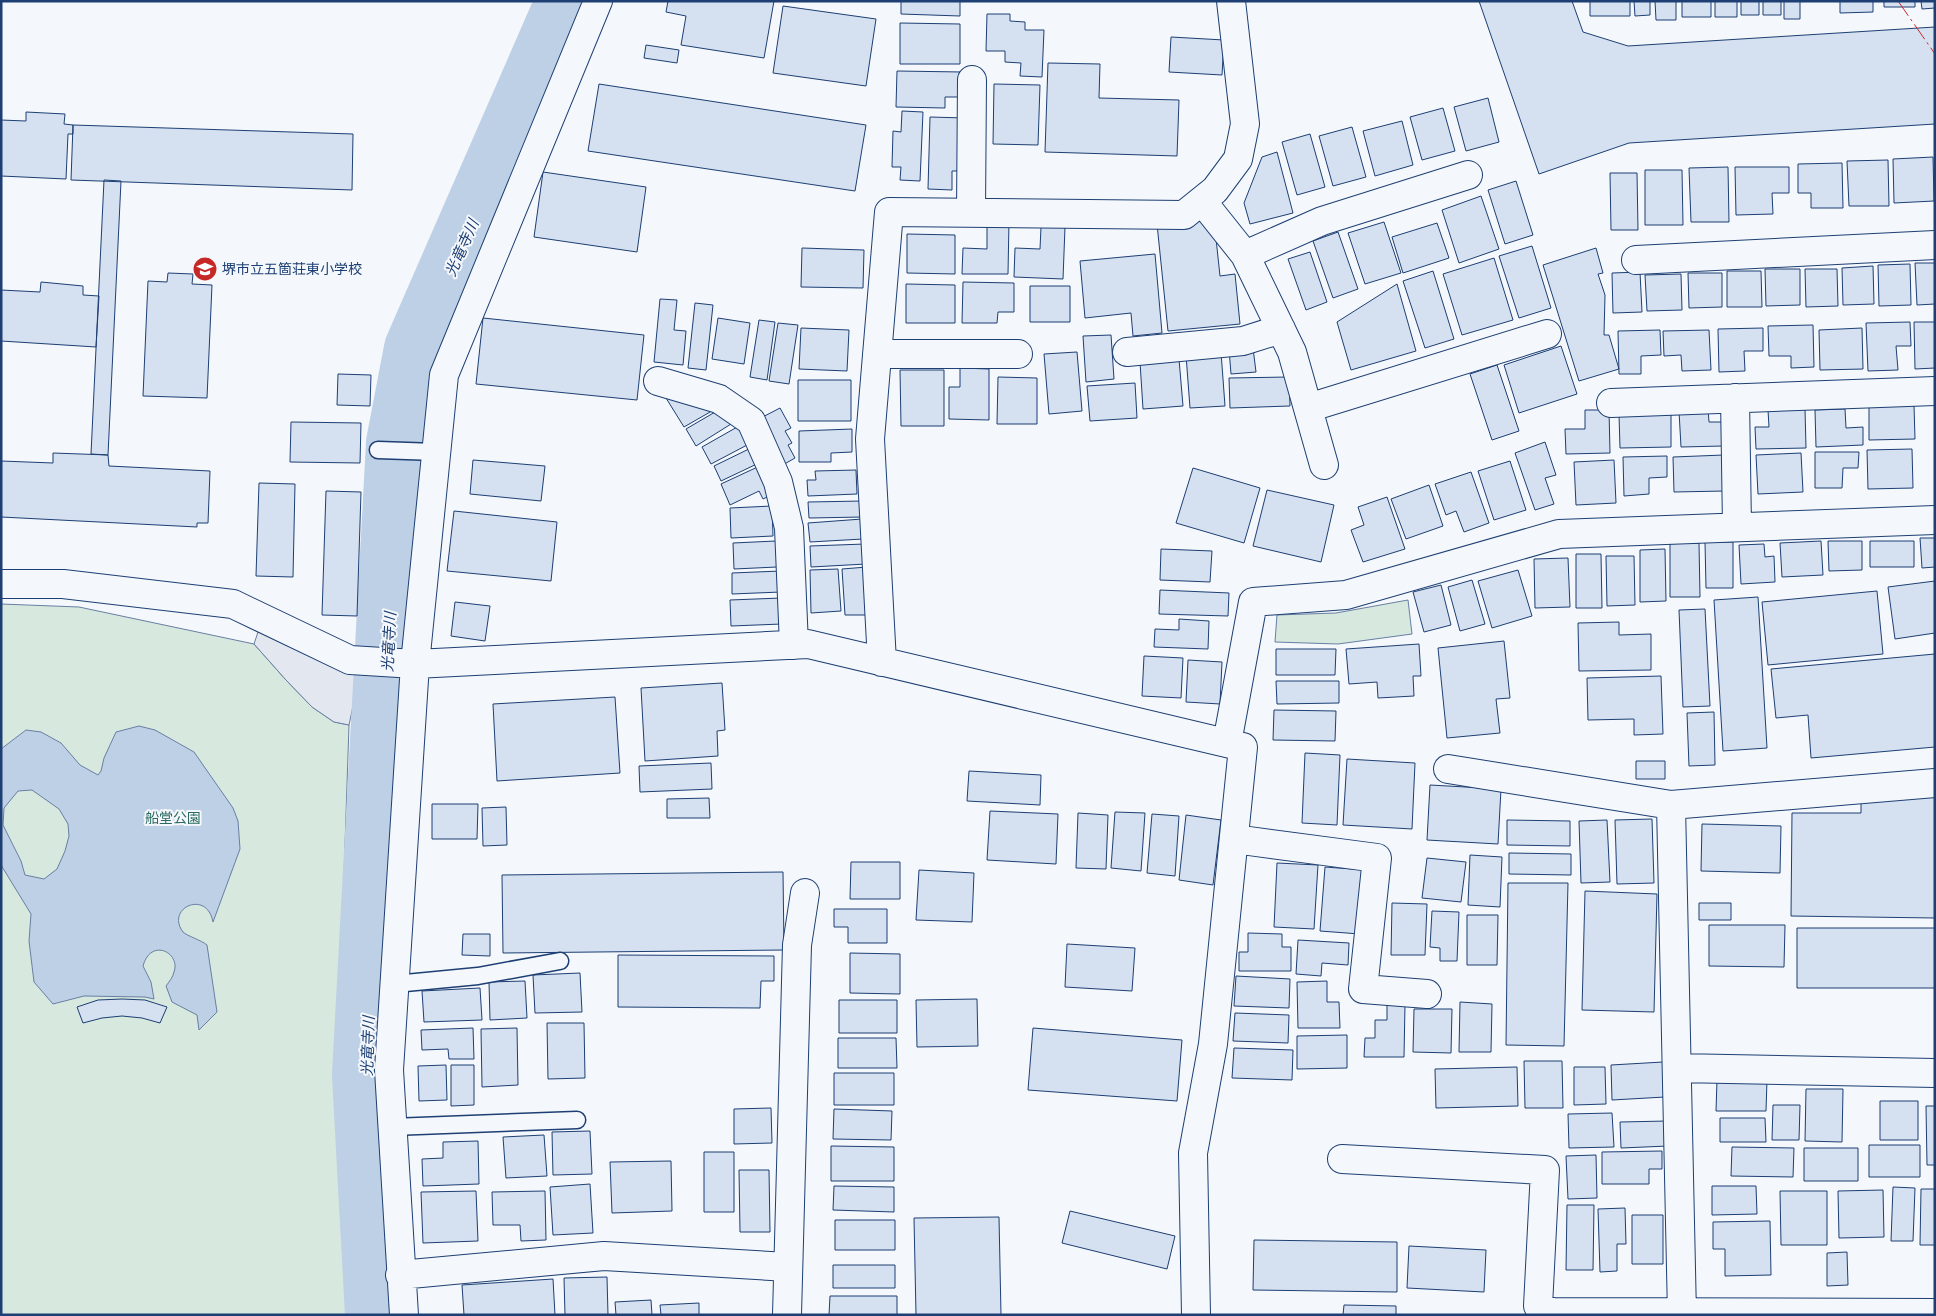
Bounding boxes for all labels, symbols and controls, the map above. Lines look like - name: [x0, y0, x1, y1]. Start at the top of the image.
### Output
- water label: 光竜寺川: [442, 215, 483, 279]
- school or university icon: 堺市立五箇荘東小学校: [192, 256, 218, 282]
- place label: 堺市立五箇荘東小学校: [222, 261, 362, 277]
- water label: 光竜寺川: [378, 610, 400, 672]
- park label: 船堂公園: [145, 810, 201, 826]
- water label: 光竜寺川: [358, 1014, 378, 1076]

